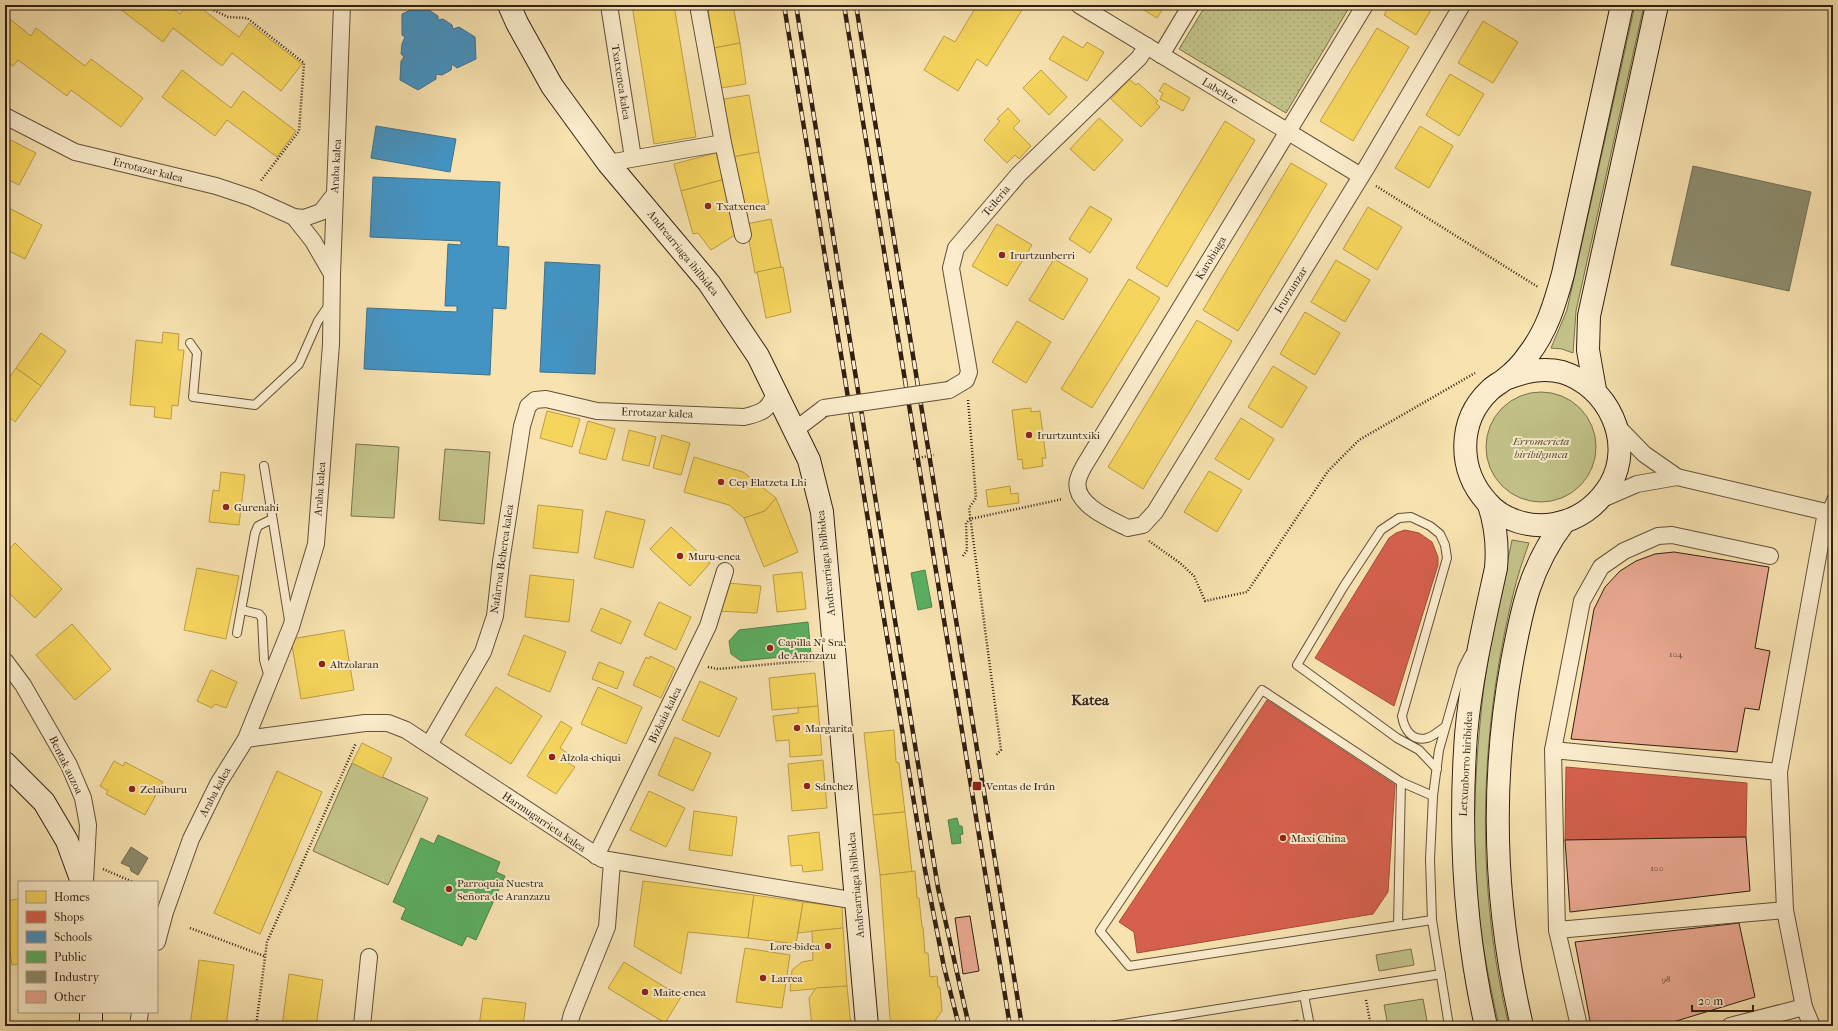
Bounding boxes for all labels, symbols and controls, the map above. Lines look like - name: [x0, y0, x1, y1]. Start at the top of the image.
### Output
- street label: Txatxenea kalea: [609, 43, 634, 122]
- street label: Labeltze: [1199, 75, 1241, 107]
- street label: Araba kalea: [328, 138, 344, 194]
- street label: Errotazar kalea: [112, 155, 185, 185]
- street label: Teileria: [979, 182, 1013, 219]
- place label: Txatxenea: [716, 200, 767, 213]
- marker: Txatxenea: [703, 201, 713, 211]
- street label: Andrearriaga ibilbidea: [644, 207, 722, 299]
- street label: Karobiaga: [1193, 233, 1229, 282]
- place label: Irurtzunberri: [1010, 249, 1076, 262]
- marker: Irurtzunberri: [997, 250, 1007, 260]
- street label: Irurzunzar: [1272, 264, 1310, 316]
- street label: Errotazar kalea: [621, 405, 694, 421]
- place label: Irurtzuntxiki: [1037, 429, 1101, 442]
- marker: Irurtzuntxiki: [1024, 430, 1034, 440]
- park label: Erromerieta biribilgunea: [1512, 435, 1570, 461]
- street label: Araba kalea: [312, 461, 328, 518]
- place label: Cep Elatzeta Lhi: [729, 476, 807, 489]
- marker: Cep Elatzeta Lhi: [716, 477, 726, 487]
- place label: Gurenahi: [234, 501, 280, 514]
- marker: Gurenahi: [221, 502, 231, 512]
- street label: Nafarroa Beherea kalea: [488, 503, 516, 614]
- street label: Andrearriaga ibilbidea: [814, 509, 838, 617]
- place label: Muru-enea: [688, 550, 741, 563]
- marker: Muru-enea: [675, 551, 685, 561]
- place label: Capilla Nª Sra. de Aranzazu: [778, 636, 846, 662]
- marker: Capilla Nª Sra. de Aranzazu: [765, 643, 775, 653]
- house number: 104: [1669, 649, 1683, 659]
- place label: Altzolaran: [329, 658, 379, 671]
- marker: Altzolaran: [317, 659, 327, 669]
- street label: Bizkaia kalea: [646, 684, 685, 745]
- district label: Katea: [1071, 691, 1110, 709]
- street label: Letxunborro hiribidea: [1457, 710, 1475, 817]
- place label: Margarita: [805, 722, 854, 735]
- marker: Margarita: [792, 723, 802, 733]
- street label: Bentak auzoa: [46, 734, 86, 797]
- place label: Alzola-chiqui: [559, 751, 622, 764]
- marker: Alzola-chiqui: [547, 752, 557, 762]
- street label: Araba kalea: [196, 764, 234, 820]
- place label: Sánchez: [815, 780, 853, 793]
- marker: Ventas de Irún: [971, 780, 983, 792]
- place label: Ventas de Irún: [985, 780, 1056, 793]
- marker: Sánchez: [802, 781, 812, 791]
- place label: Zelaiburu: [140, 783, 188, 796]
- marker: Zelaiburu: [127, 784, 137, 794]
- street label: Harmugarrieta kalea: [500, 789, 589, 855]
- street label: Andrearriaga ibilbidea: [845, 831, 867, 939]
- place label: Maxi China: [1291, 832, 1347, 845]
- marker: Maxi China: [1278, 833, 1288, 843]
- house number: 100: [1650, 863, 1664, 873]
- place label: Parroquia Nuestra Señora de Aranzazu: [457, 877, 551, 903]
- legend: [18, 881, 158, 1013]
- marker: Parroquia Nuestra Señora de Aranzazu: [444, 884, 454, 894]
- text: Homes: [54, 890, 90, 904]
- text: Shops: [54, 910, 84, 924]
- text: Schools: [54, 930, 93, 944]
- place label: Lore-bidea: [770, 940, 821, 953]
- marker: Lore-bidea: [823, 941, 833, 951]
- text: Public: [54, 950, 86, 964]
- text: Industry: [54, 970, 100, 984]
- place label: Larrea: [771, 972, 803, 985]
- marker: Larrea: [758, 973, 768, 983]
- house number: 98: [1661, 974, 1671, 984]
- place label: Maite-enea: [653, 986, 707, 999]
- marker: Maite-enea: [640, 987, 650, 997]
- scale bar: [1692, 987, 1753, 1013]
- text: Other: [54, 990, 86, 1004]
- text: 20 m: [1698, 994, 1723, 1008]

